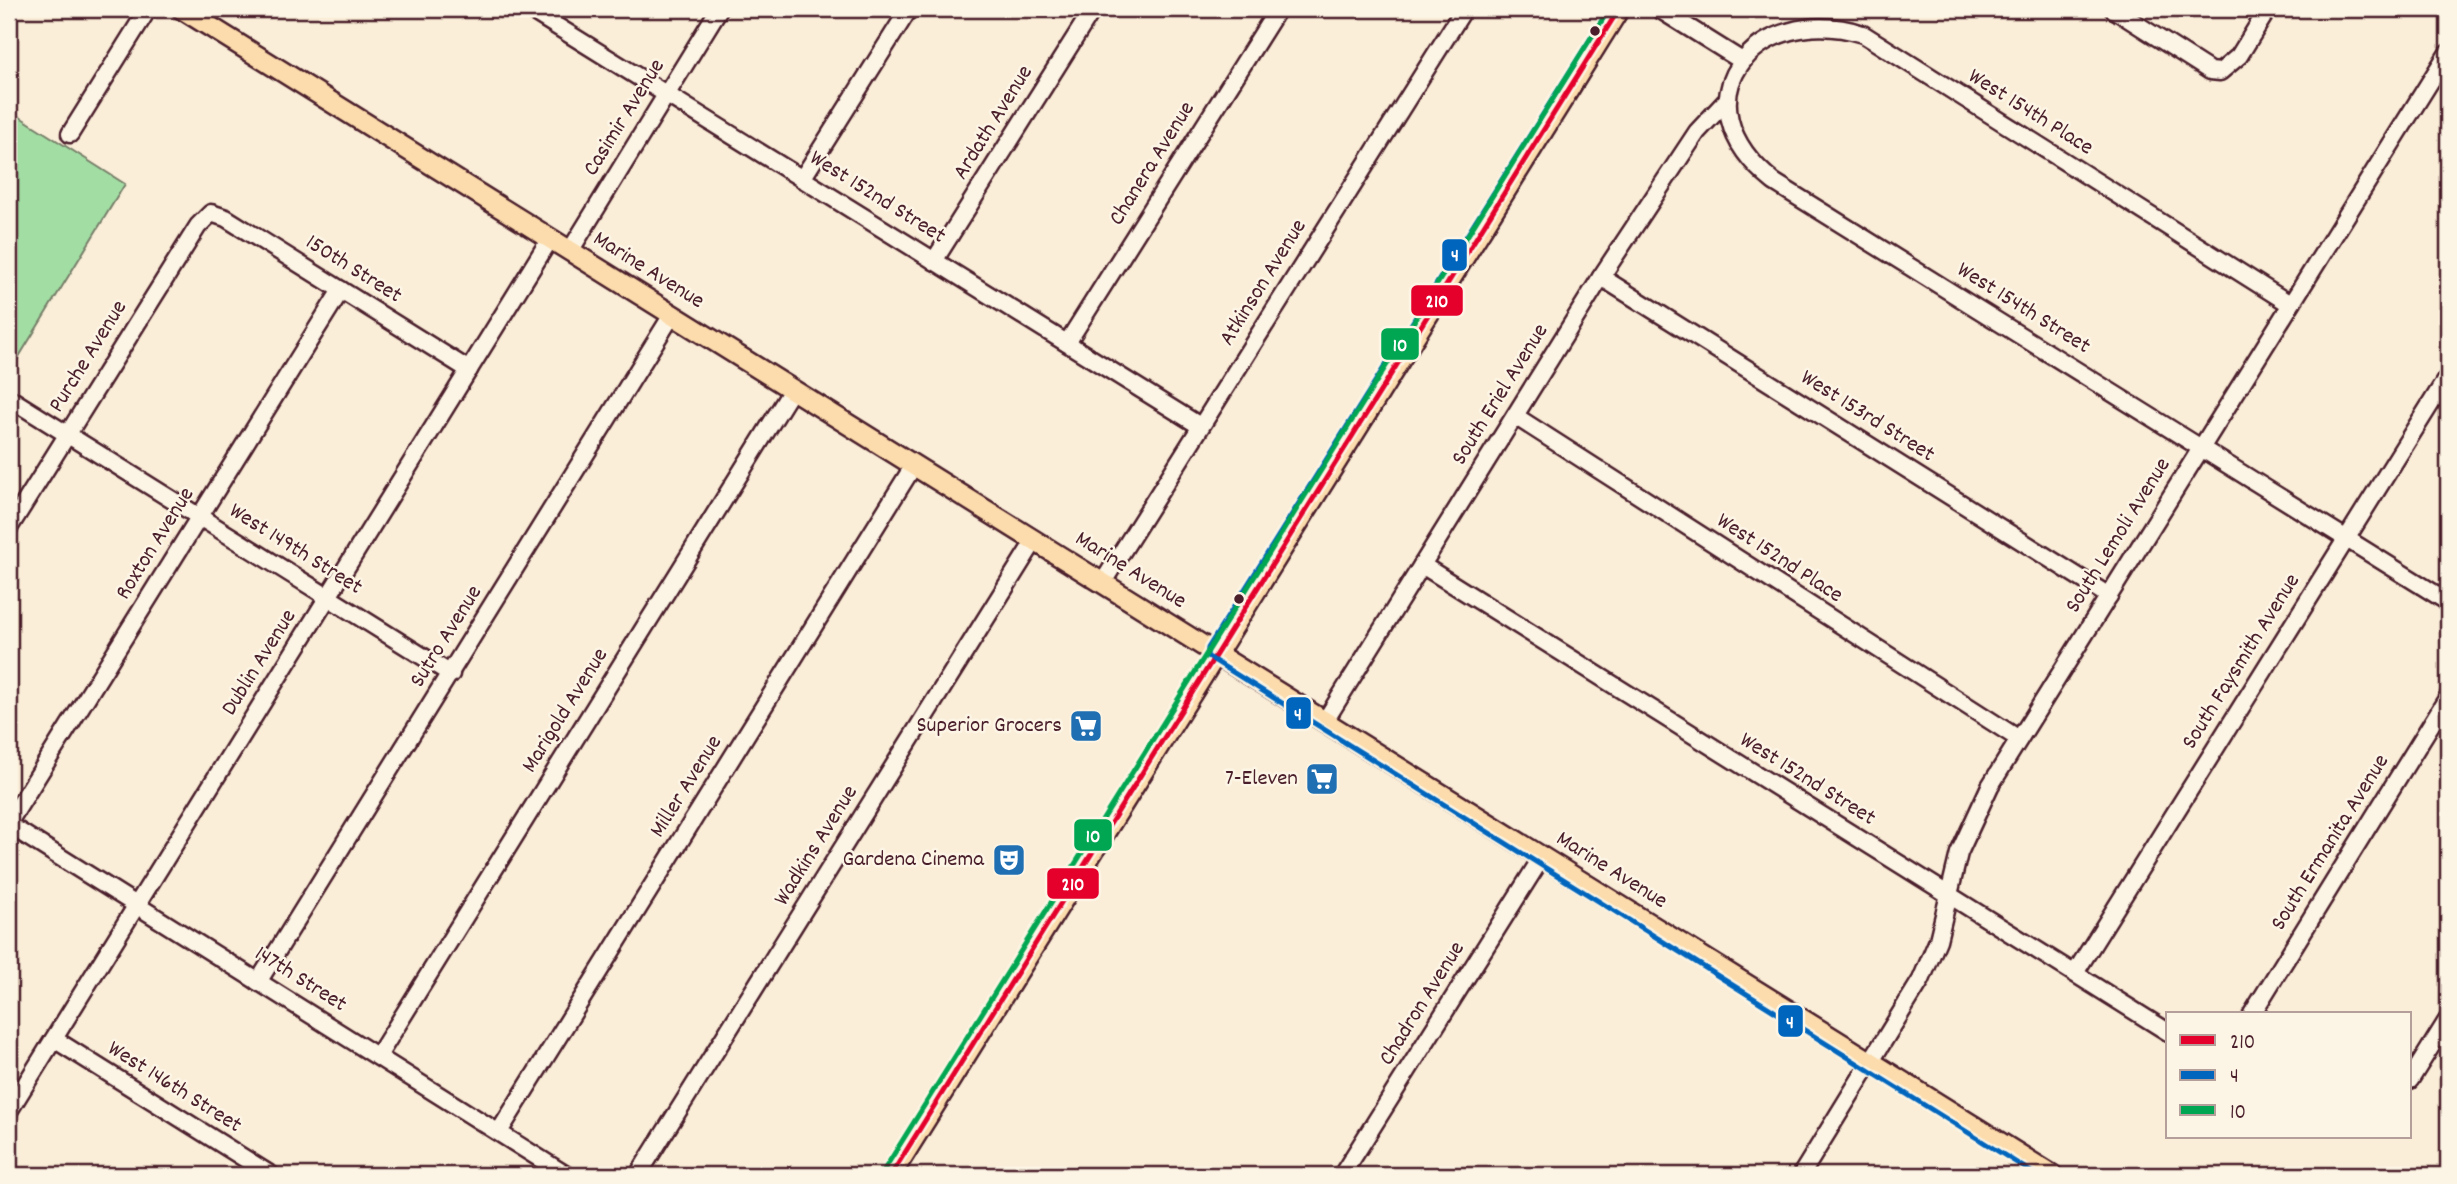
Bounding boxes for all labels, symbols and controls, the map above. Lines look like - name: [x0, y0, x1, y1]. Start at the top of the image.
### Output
- unlabelled marker: [1588, 24, 1602, 38]
- street label: Casimir Avenue: [576, 53, 674, 183]
- street label: Ardath Avenue: [946, 59, 1042, 187]
- street label: West 154th Place: [1961, 61, 2099, 165]
- street label: Chanera Avenue: [1102, 95, 1204, 233]
- street label: West 152nd Street: [802, 143, 952, 253]
- street label: Atkinson Avenue: [1212, 213, 1316, 353]
- street label: Marine Avenue: [586, 224, 710, 318]
- street label: 150th Street: [298, 227, 408, 313]
- line badge: 4: [1441, 238, 1468, 272]
- text: 4: [1451, 244, 1459, 271]
- street label: West 154th Street: [1950, 255, 2096, 363]
- line badge: 210: [1410, 284, 1464, 317]
- text: 210: [1426, 290, 1448, 317]
- street label: Purche Avenue: [41, 294, 137, 420]
- street label: South Eriel Avenue: [1444, 318, 1558, 472]
- line badge: 10: [1380, 327, 1420, 361]
- text: 10: [1393, 334, 1407, 361]
- street label: West 153rd Street: [1793, 362, 1941, 472]
- street label: South Lemoli Avenue: [2058, 452, 2180, 620]
- street label: Roxton Avenue: [108, 481, 204, 607]
- street label: West 149th Street: [222, 496, 368, 604]
- street label: West 152nd Place: [1709, 506, 1849, 612]
- street label: Marine Avenue: [1068, 524, 1192, 618]
- street label: South Faysmith Avenue: [2175, 568, 2309, 756]
- street label: Sutro Avenue: [402, 579, 492, 695]
- unlabelled marker: [1232, 592, 1246, 606]
- street label: Dublin Avenue: [214, 603, 306, 723]
- street label: Marigold Avenue: [514, 642, 618, 780]
- line badge: 4: [1285, 696, 1312, 730]
- text: 4: [1294, 703, 1302, 730]
- supermarket icon: Superior Grocers: [1067, 707, 1105, 745]
- place label: Superior Grocers: [916, 710, 1062, 743]
- street label: West 152nd Street: [1732, 725, 1882, 835]
- street label: Miller Avenue: [642, 729, 732, 845]
- street label: South Ermanita Avenue: [2263, 748, 2399, 938]
- supermarket icon: 7-Eleven: [1303, 760, 1341, 798]
- place label: 7-Eleven: [1225, 763, 1298, 796]
- street label: Wadkins Avenue: [767, 779, 867, 913]
- line badge: 10: [1073, 818, 1113, 852]
- street label: Marine Avenue: [1549, 824, 1673, 918]
- text: 10: [1086, 825, 1100, 852]
- theatre icon: Gardena Cinema: [990, 841, 1028, 879]
- place label: Gardena Cinema: [843, 844, 985, 877]
- line badge: 210: [1046, 867, 1100, 900]
- text: 210: [1062, 873, 1084, 900]
- street label: Chadron Avenue: [1372, 935, 1474, 1073]
- street label: 147th Street: [247, 939, 353, 1021]
- line badge: 4: [1777, 1004, 1804, 1038]
- text: 4: [1786, 1011, 1794, 1038]
- legend: [2166, 1012, 2412, 1138]
- text: 210: [2230, 1029, 2255, 1059]
- street label: West 146th Street: [100, 1034, 248, 1142]
- text: 4: [2230, 1063, 2239, 1093]
- text: 10: [2230, 1099, 2246, 1129]

